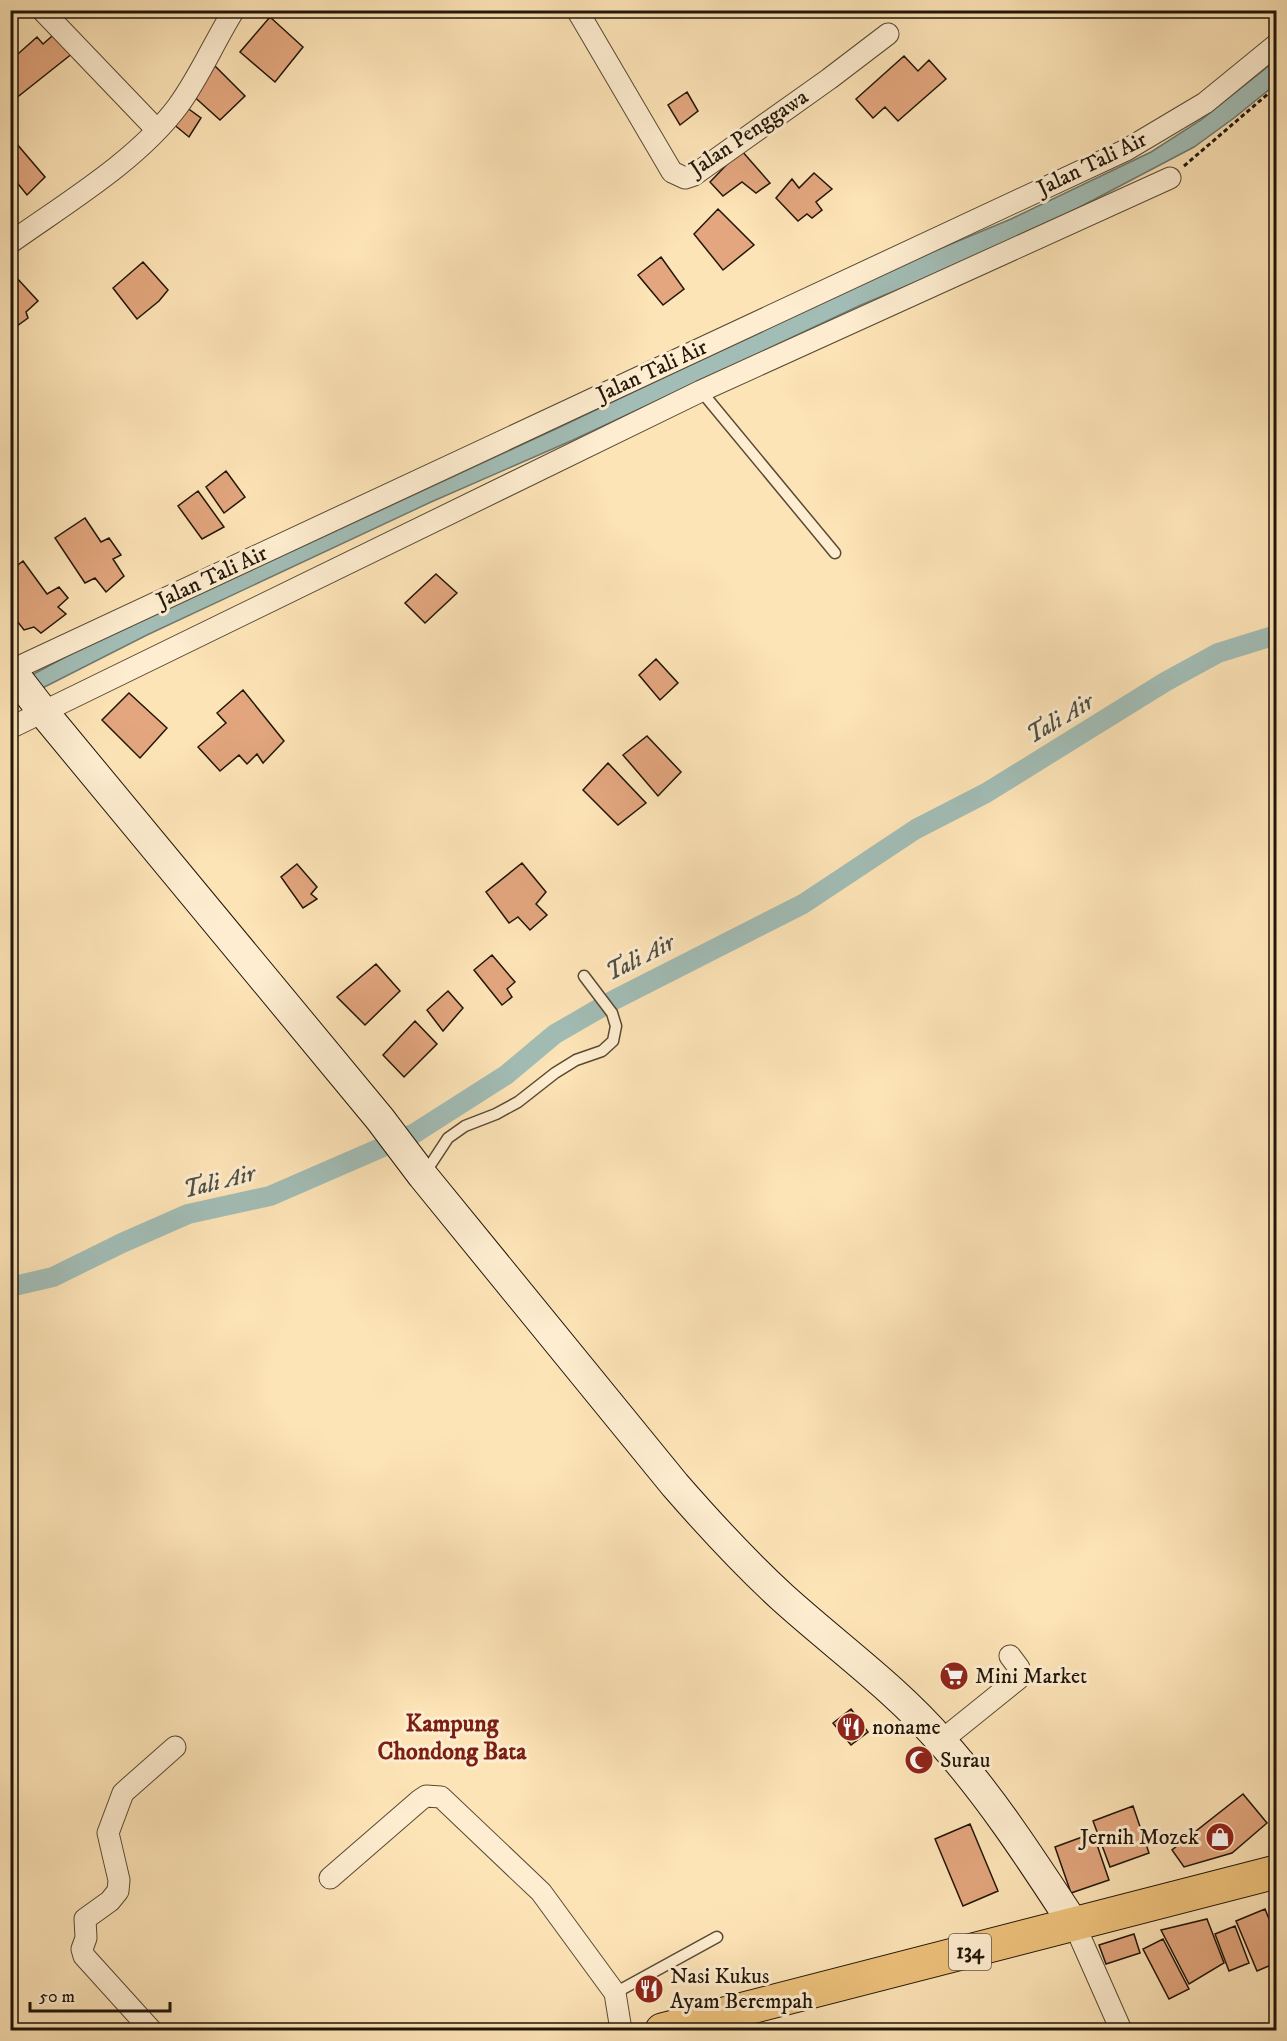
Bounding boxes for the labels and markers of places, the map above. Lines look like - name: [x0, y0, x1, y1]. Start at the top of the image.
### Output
- supermarket icon: Mini Market: [938, 1660, 970, 1692]
- place label: Mini Market: [975, 1663, 1087, 1690]
- restaurant icon: noname: [835, 1711, 867, 1743]
- place label: noname: [872, 1714, 941, 1741]
- mosque icon: Surau: [903, 1744, 935, 1776]
- place label: Surau: [940, 1747, 990, 1774]
- shop icon: Jernih Mozek: [1204, 1821, 1236, 1853]
- place label: Jernih Mozek: [1078, 1824, 1199, 1851]
- place label: Nasi Kukus Ayam Berempah: [670, 1963, 814, 2015]
- restaurant icon: Nasi Kukus Ayam Berempah: [633, 1973, 665, 2005]

